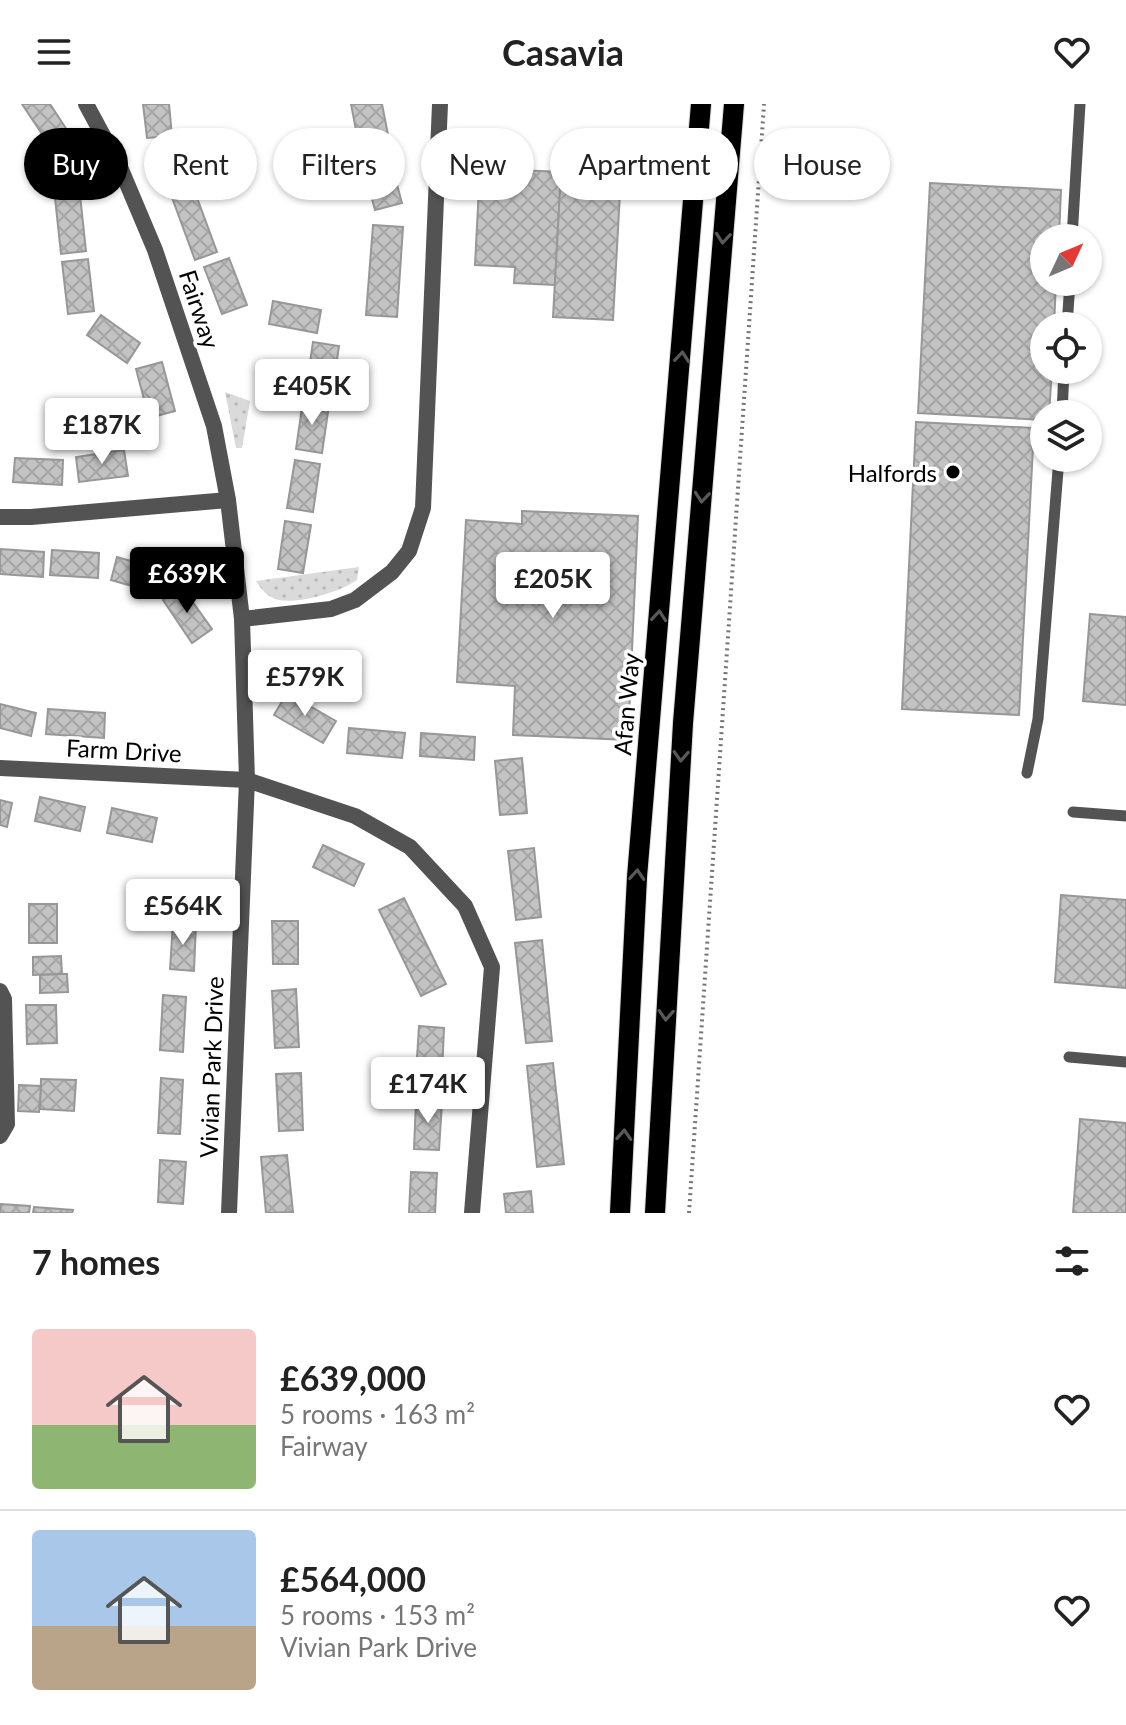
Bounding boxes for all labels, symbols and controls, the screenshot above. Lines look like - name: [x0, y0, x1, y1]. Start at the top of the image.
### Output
- icon: menu: [32, 30, 76, 74]
- text: Casavia: [502, 30, 624, 74]
- icon: heart: [1050, 30, 1094, 74]
- chip: Buy: [24, 128, 128, 200]
- chip: Rent: [144, 128, 257, 200]
- chip: Filters: [273, 128, 405, 200]
- chip: New: [421, 128, 534, 200]
- chip: Apartment: [550, 128, 738, 200]
- chip: House: [754, 128, 890, 200]
- north arrow: [1030, 224, 1102, 296]
- map controls: [1030, 224, 1102, 472]
- one-way arrow: [715, 231, 732, 244]
- street label: Fairway: [174, 266, 227, 353]
- button: locate: [1030, 312, 1102, 384]
- one-way arrow: [673, 350, 690, 363]
- pin: £405K: [256, 359, 368, 427]
- text: £405K: [273, 369, 351, 401]
- pin: £187K: [46, 398, 158, 466]
- button: layers: [1030, 400, 1102, 472]
- text: £187K: [63, 408, 141, 440]
- place label: Halfords: [848, 458, 937, 487]
- marker: Halfords: [944, 463, 962, 481]
- one-way arrow: [694, 491, 711, 504]
- pin: £639K: [131, 547, 243, 615]
- pin: £205K: [497, 552, 609, 620]
- text: £639K: [148, 557, 226, 589]
- text: £205K: [514, 562, 592, 594]
- one-way arrow: [651, 609, 668, 622]
- pin: £579K: [249, 650, 361, 718]
- street label: Afan Way: [607, 651, 645, 756]
- text: £579K: [266, 660, 344, 692]
- street label: Farm Drive: [66, 732, 182, 768]
- one-way arrow: [673, 750, 690, 763]
- one-way arrow: [628, 869, 645, 882]
- pin: £564K: [127, 879, 239, 947]
- text: £564K: [144, 889, 222, 921]
- street label: Vivian Park Drive: [193, 976, 229, 1158]
- one-way arrow: [658, 1009, 675, 1022]
- pin: £174K: [372, 1057, 484, 1125]
- text: £174K: [389, 1067, 467, 1099]
- one-way arrow: [615, 1128, 632, 1141]
- icon: filters: [1050, 1239, 1094, 1283]
- text: 7 homes: [32, 1241, 160, 1282]
- text: £639,000: [280, 1357, 426, 1398]
- icon: home: [96, 1361, 192, 1457]
- icon: heart: [1050, 1387, 1094, 1431]
- text: 5 rooms · 163 m²: [280, 1398, 475, 1430]
- text: Fairway: [280, 1430, 368, 1462]
- text: £564,000: [280, 1558, 426, 1599]
- icon: home: [96, 1562, 192, 1658]
- icon: heart: [1050, 1588, 1094, 1632]
- text: 5 rooms · 153 m²: [280, 1599, 475, 1631]
- text: Vivian Park Drive: [280, 1631, 477, 1663]

